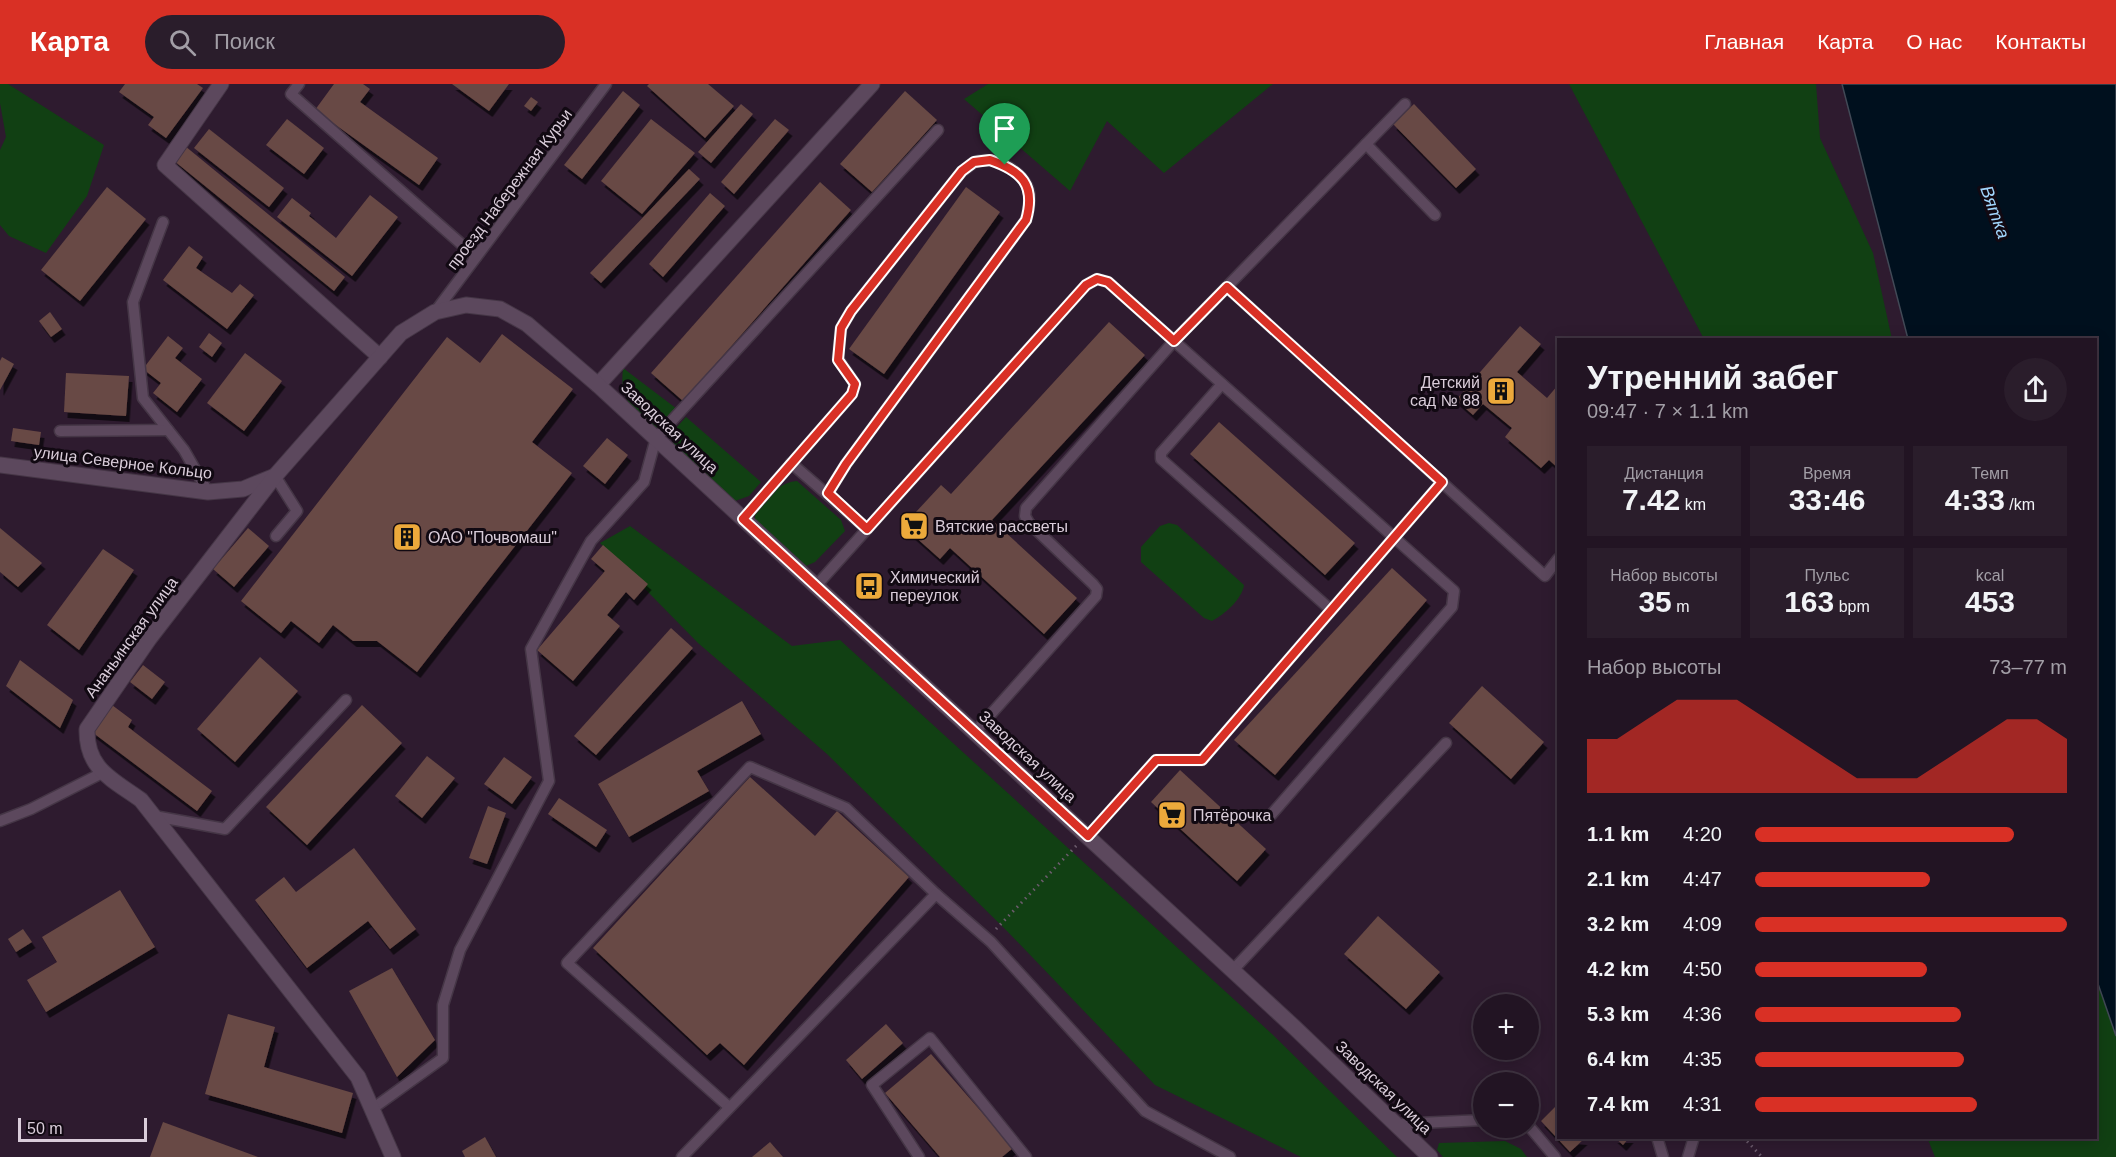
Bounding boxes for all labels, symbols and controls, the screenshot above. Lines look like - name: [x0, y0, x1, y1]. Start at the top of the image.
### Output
- search box: [145, 15, 565, 69]
- text: Карта: [30, 26, 109, 57]
- icon: search: [166, 26, 199, 59]
- text: Поиск: [214, 29, 275, 54]
- text: Главная: [1704, 30, 1784, 53]
- text: Карта: [1817, 30, 1873, 53]
- text: О нас: [1906, 30, 1962, 53]
- text: Контакты: [1995, 30, 2086, 53]
- pin: [979, 103, 1030, 165]
- street label: проезд Набережная Курьи: [443, 106, 575, 273]
- icon: arrive: [988, 112, 1021, 145]
- water label: Вятка: [1976, 183, 2014, 241]
- button: share: [2004, 358, 2067, 421]
- text: Утренний забег: [1587, 359, 1839, 396]
- place label: Детский сад № 88: [1410, 374, 1480, 409]
- building icon: Детский сад № 88: [1485, 375, 1517, 407]
- street label: Заводская улица: [618, 378, 722, 477]
- text: 09:47 · 7 × 1.1 km: [1587, 400, 1749, 422]
- street label: улица Северное Кольцо: [33, 443, 213, 482]
- text: Дистанция: [1624, 465, 1704, 482]
- text: Время: [1803, 465, 1851, 482]
- text: Темп: [1971, 465, 2009, 482]
- text: 7.42: [1622, 483, 1680, 516]
- text: 33:46: [1789, 483, 1865, 516]
- text: 4:33: [1945, 483, 2005, 516]
- text: km: [1680, 496, 1706, 513]
- text: /km: [2005, 496, 2035, 513]
- supermarket icon: Вятские рассветы: [898, 510, 930, 542]
- place label: Вятские рассветы: [935, 518, 1068, 535]
- building icon: ОАО "Почвомаш": [391, 521, 423, 553]
- place label: ОАО "Почвомаш": [428, 529, 557, 546]
- text: Набор высоты: [1610, 567, 1718, 584]
- text: Пульс: [1805, 567, 1849, 584]
- text: kcal: [1976, 567, 2004, 584]
- place label: Химический переулок: [890, 569, 980, 604]
- bus stop icon: Химический переулок: [853, 570, 885, 602]
- street label: Ананьинская улица: [82, 574, 181, 701]
- text: 35: [1638, 585, 1672, 618]
- text: 163: [1784, 585, 1834, 618]
- text: 453: [1965, 585, 2015, 618]
- text: m: [1672, 598, 1690, 615]
- text: bpm: [1834, 598, 1870, 615]
- text: Набор высоты: [1587, 656, 1721, 678]
- text: 73–77 m: [1989, 656, 2067, 678]
- street label: Заводская улица: [976, 707, 1080, 806]
- supermarket icon: Пятёрочка: [1156, 799, 1188, 831]
- place label: Пятёрочка: [1193, 807, 1272, 824]
- text: 1.1 km: [1587, 823, 1649, 845]
- text: 4:20: [1683, 823, 1722, 845]
- text: 2.1 km: [1587, 868, 1649, 890]
- text: 4:47: [1683, 868, 1722, 890]
- text: 3.2 km: [1587, 913, 1649, 935]
- text: 4:09: [1683, 913, 1722, 935]
- text: 4.2 km: [1587, 958, 1649, 980]
- text: 4:50: [1683, 958, 1722, 980]
- map controls: [1473, 994, 1539, 1138]
- button: +: [1473, 994, 1539, 1060]
- text: 5.3 km: [1587, 1003, 1649, 1025]
- text: 4:36: [1683, 1003, 1722, 1025]
- street label: Заводская улица: [1332, 1037, 1435, 1137]
- text: 6.4 km: [1587, 1048, 1649, 1070]
- text: 4:35: [1683, 1048, 1722, 1070]
- button: −: [1473, 1072, 1539, 1138]
- text: 7.4 km: [1587, 1093, 1649, 1115]
- text: 4:31: [1683, 1093, 1722, 1115]
- scale bar: [18, 1115, 147, 1142]
- text: 50 m: [27, 1120, 63, 1137]

